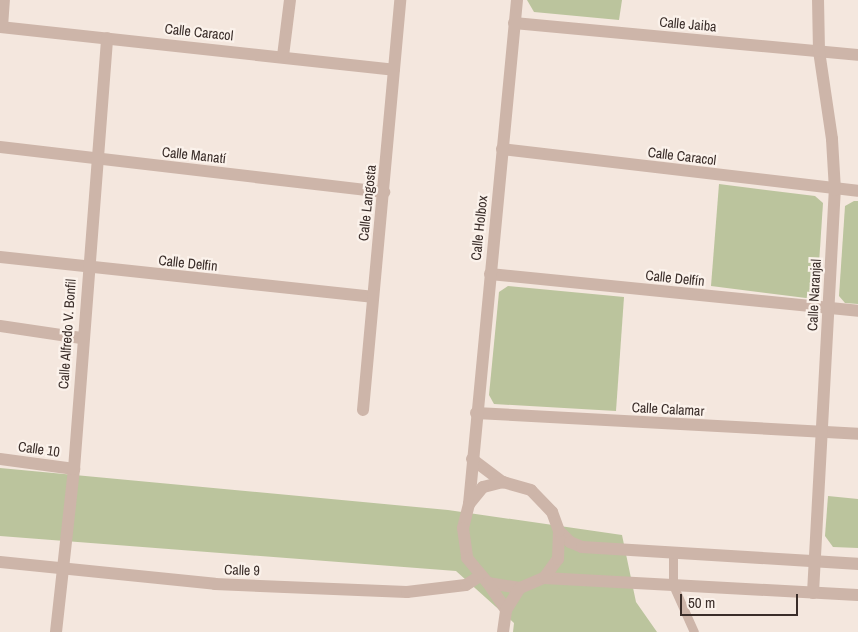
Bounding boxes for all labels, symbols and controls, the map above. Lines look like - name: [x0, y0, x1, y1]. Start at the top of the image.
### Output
- street label: Calle Jaiba: [659, 13, 717, 35]
- street label: Calle Caracol: [164, 20, 234, 44]
- street label: Calle Manatí: [161, 143, 227, 167]
- street label: Calle Caracol: [647, 143, 717, 169]
- street label: Calle Langosta: [355, 164, 379, 242]
- street label: Calle Holbox: [467, 195, 491, 261]
- street label: Calle Delfin: [158, 252, 218, 274]
- street label: Calle Naranjal: [804, 259, 824, 331]
- street label: Calle Delfín: [645, 267, 705, 289]
- street label: Calle Alfredo V. Bonfil: [55, 278, 79, 390]
- street label: Calle Calamar: [631, 399, 705, 419]
- street label: Calle 10: [17, 438, 61, 460]
- street label: Calle 9: [224, 561, 260, 579]
- scale bar: [683, 584, 800, 616]
- text: 50 m: [688, 592, 715, 613]

